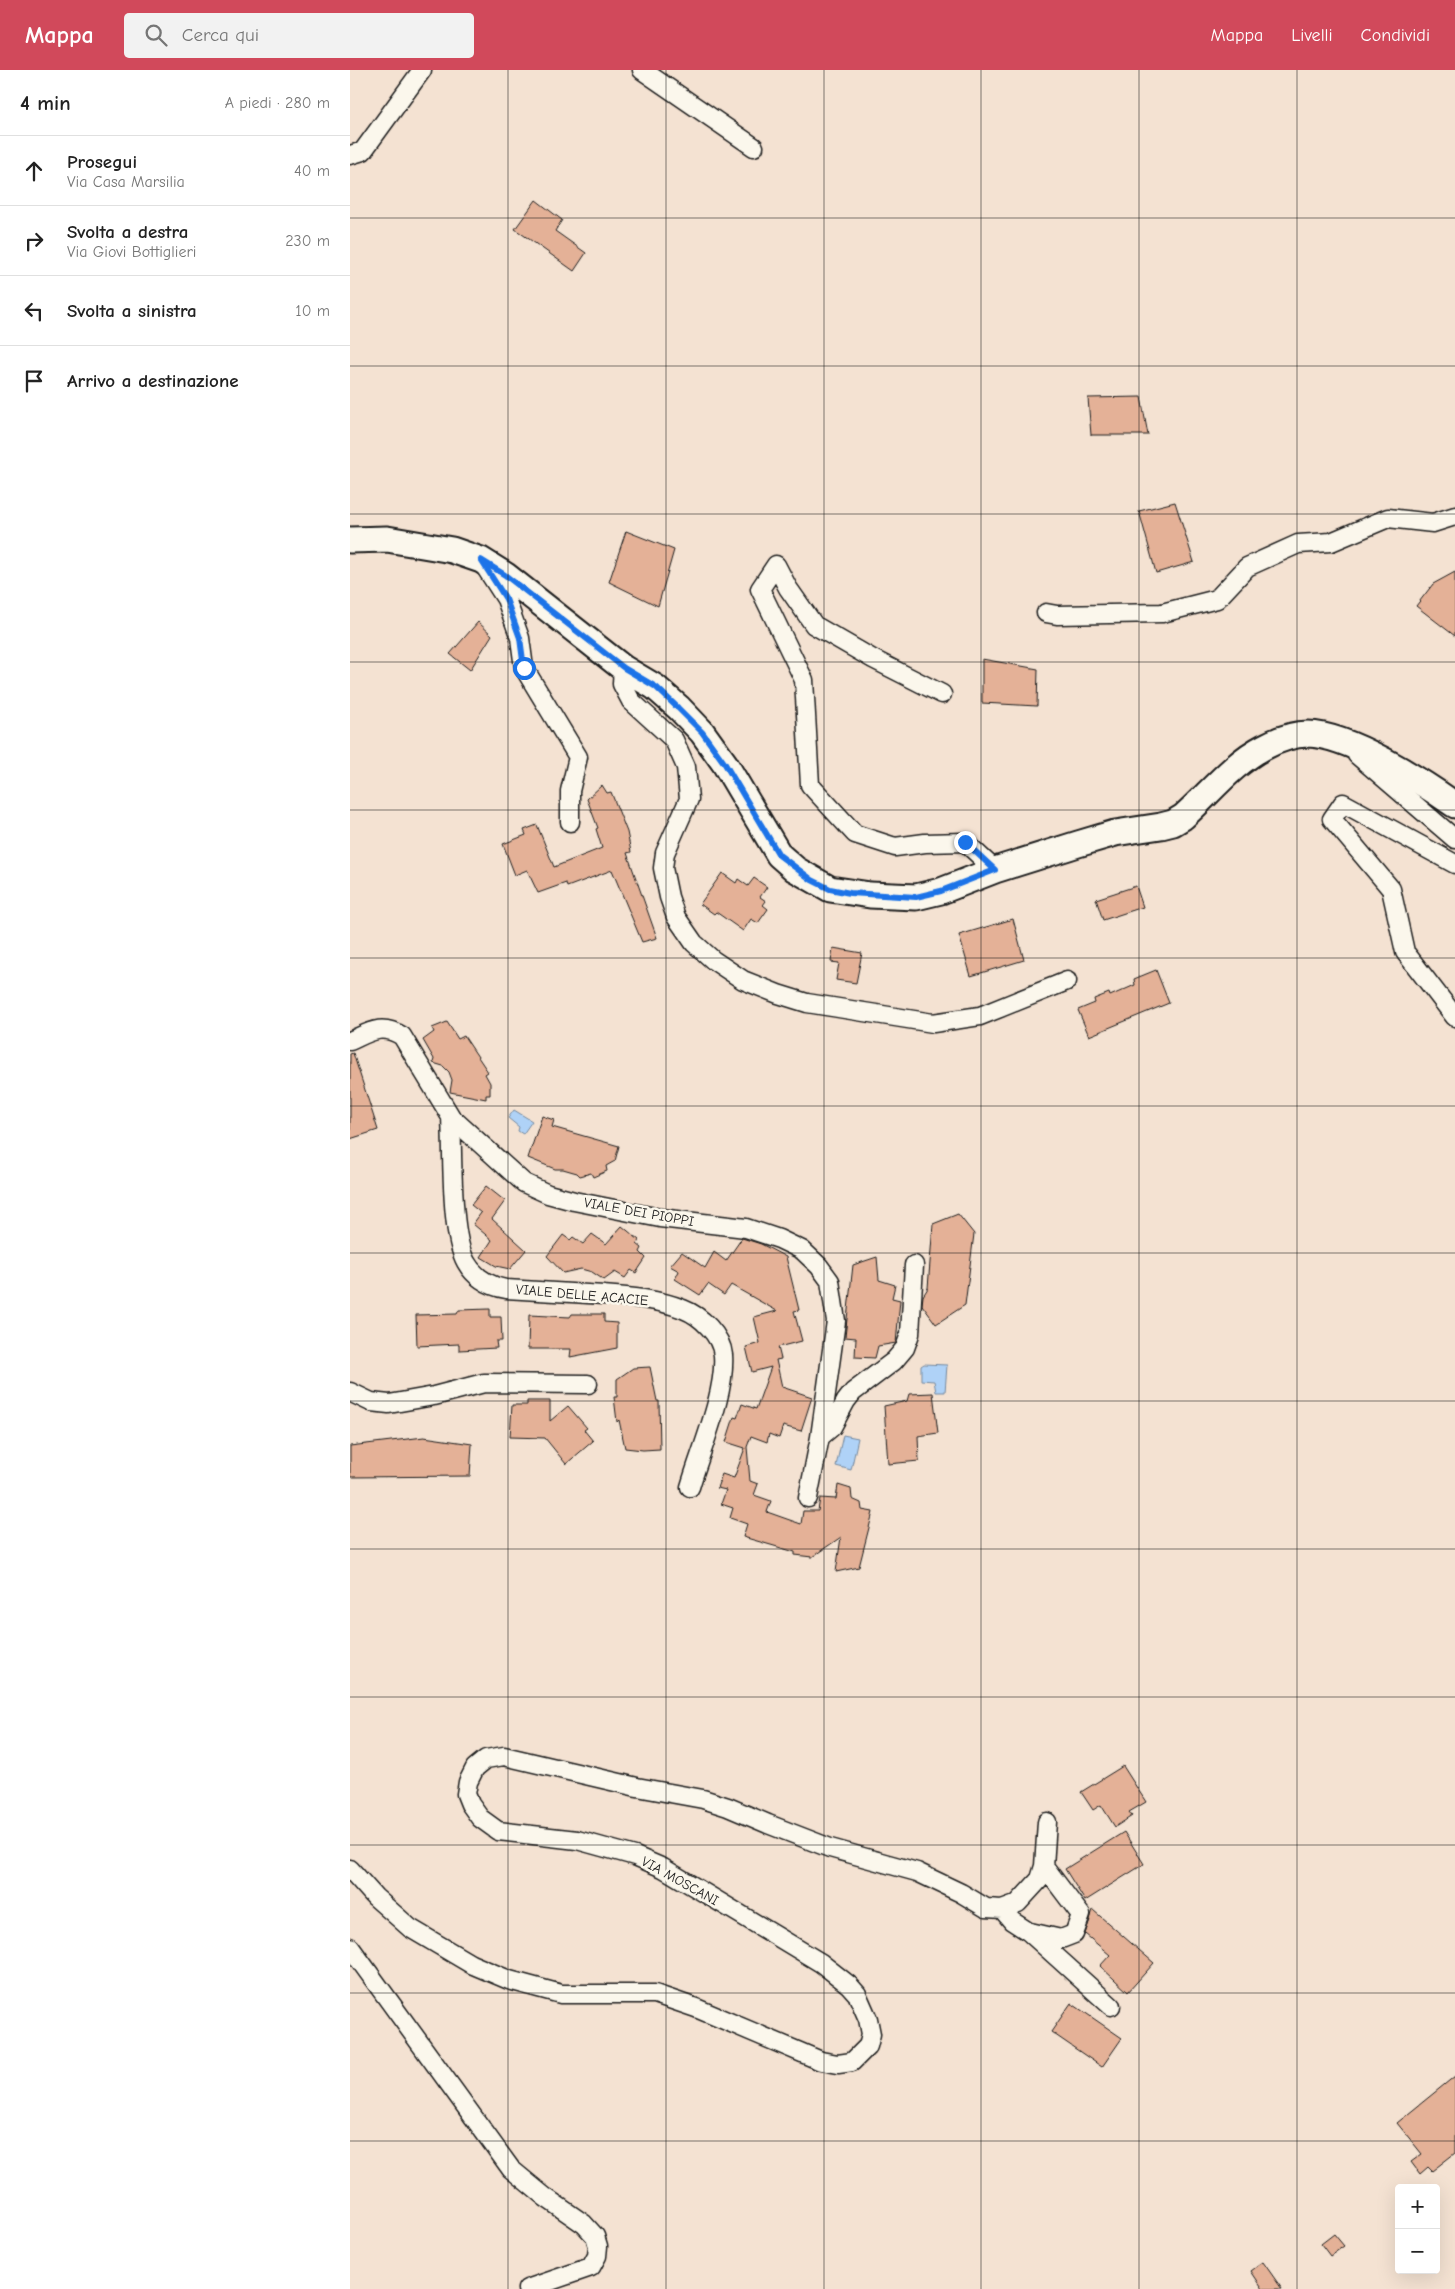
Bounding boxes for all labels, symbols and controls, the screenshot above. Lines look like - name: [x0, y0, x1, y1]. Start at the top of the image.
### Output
- search box: [124, 13, 474, 58]
- text: Mappa: [25, 21, 94, 49]
- icon: search: [142, 21, 170, 49]
- text: Cerca qui: [182, 24, 259, 46]
- text: Mappa: [1211, 25, 1263, 46]
- text: Livelli: [1291, 25, 1333, 46]
- text: Condividi: [1361, 25, 1430, 46]
- text: 4 min: [20, 91, 71, 115]
- text: A piedi · 280 m: [225, 94, 330, 112]
- text: Prosegui: [67, 151, 137, 173]
- icon: ahead: [20, 157, 48, 185]
- text: 40 m: [294, 162, 330, 180]
- text: Via Casa Marsilia: [67, 173, 185, 191]
- text: Svolta a destra: [67, 221, 188, 243]
- icon: right: [20, 227, 48, 255]
- text: 230 m: [285, 232, 330, 250]
- text: Via Giovi Bottiglieri: [67, 243, 197, 261]
- icon: left: [20, 297, 48, 325]
- text: Svolta a sinistra: [67, 300, 197, 322]
- text: 10 m: [295, 302, 330, 320]
- icon: arrive: [20, 367, 48, 395]
- text: Arrivo a destinazione: [67, 370, 239, 392]
- route start: [513, 657, 536, 680]
- route end: [954, 831, 977, 854]
- street label: VIALE DEI PIOPPI: [582, 1194, 696, 1230]
- street label: VIALE DELLE ACACIE: [515, 1281, 649, 1309]
- street label: VIA MOSCANI: [638, 1853, 722, 1909]
- map controls: [1395, 2184, 1440, 2274]
- button: +: [1395, 2184, 1440, 2229]
- button: −: [1395, 2229, 1440, 2274]

